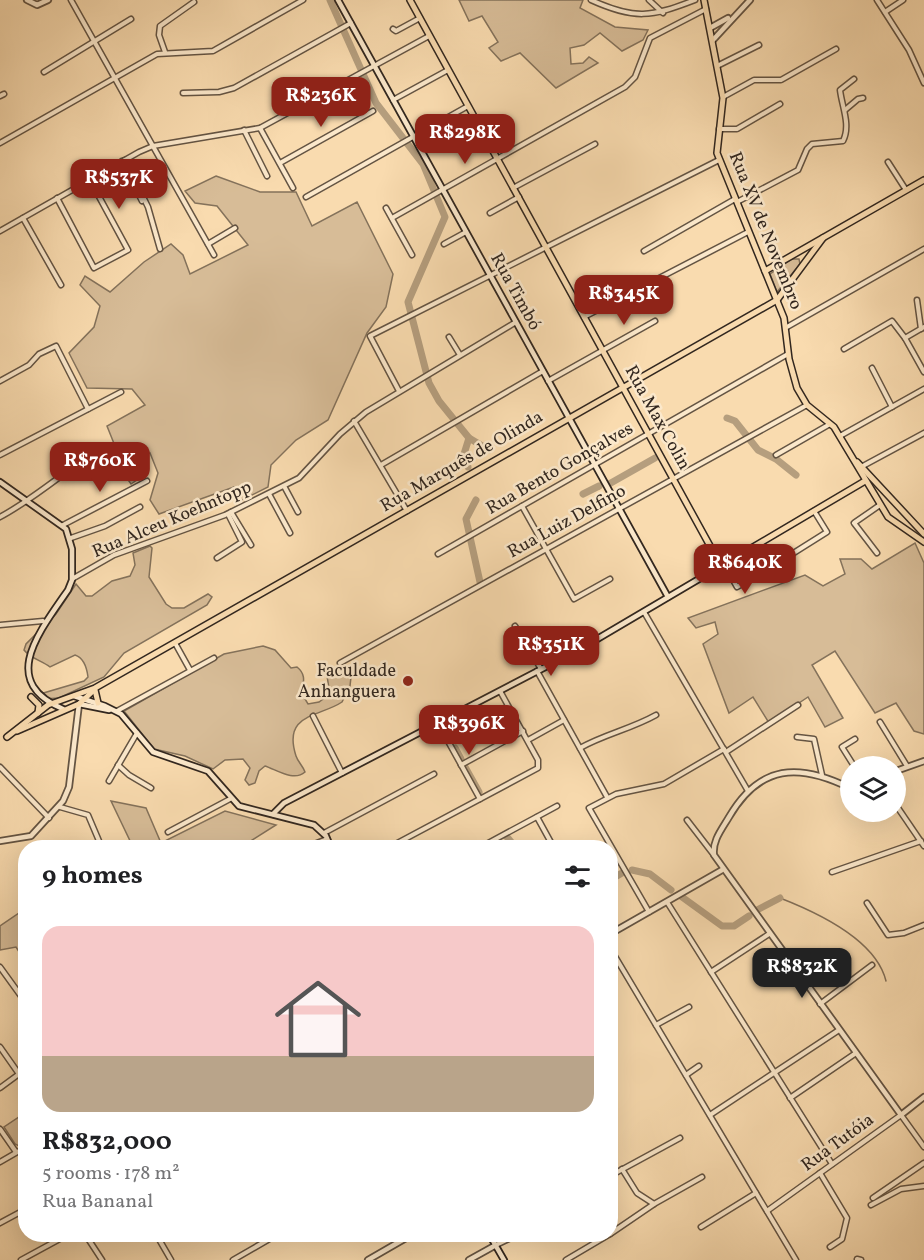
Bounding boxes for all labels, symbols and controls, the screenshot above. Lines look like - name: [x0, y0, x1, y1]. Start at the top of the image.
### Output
- pin: R$236K: [272, 77, 370, 128]
- text: R$236K: [286, 82, 356, 110]
- pin: R$298K: [416, 114, 514, 165]
- text: R$298K: [429, 119, 501, 147]
- street label: Rua XV de Novembro: [722, 148, 808, 314]
- pin: R$537K: [70, 159, 168, 210]
- text: R$537K: [84, 164, 154, 192]
- street label: Rua Timbó: [483, 249, 547, 335]
- pin: R$345K: [575, 275, 673, 326]
- text: R$345K: [588, 280, 660, 308]
- street label: Rua Max Colin: [618, 361, 696, 475]
- street label: Rua Marquês de Olinda: [376, 405, 548, 519]
- street label: Rua Bento Gonçalves: [482, 417, 638, 521]
- pin: R$760K: [51, 442, 149, 493]
- text: R$760K: [64, 447, 136, 475]
- street label: Rua Alceu Koehntopp: [88, 475, 256, 565]
- street label: Rua Luiz Delfino: [503, 479, 631, 565]
- pin: R$640K: [696, 544, 794, 595]
- text: R$640K: [708, 549, 782, 577]
- pin: R$351K: [502, 626, 600, 677]
- text: R$351K: [517, 631, 585, 659]
- place label: Faculdade Anhanguera: [298, 659, 396, 705]
- marker: Faculdade Anhanguera: [401, 674, 415, 688]
- pin: R$396K: [420, 705, 518, 756]
- text: R$396K: [433, 710, 505, 738]
- map controls: [840, 756, 906, 822]
- button: layers: [840, 756, 906, 822]
- text: 9 homes: [42, 858, 143, 894]
- icon: filters: [561, 860, 594, 893]
- pin: R$832K: [753, 948, 851, 999]
- text: R$832K: [766, 953, 838, 981]
- icon: home: [264, 965, 372, 1073]
- street label: Rua Tutóia: [797, 1108, 879, 1178]
- text: R$832,000: [42, 1124, 172, 1160]
- text: 5 rooms · 178 m²: [42, 1160, 180, 1188]
- text: Rua Bananal: [42, 1188, 153, 1216]

